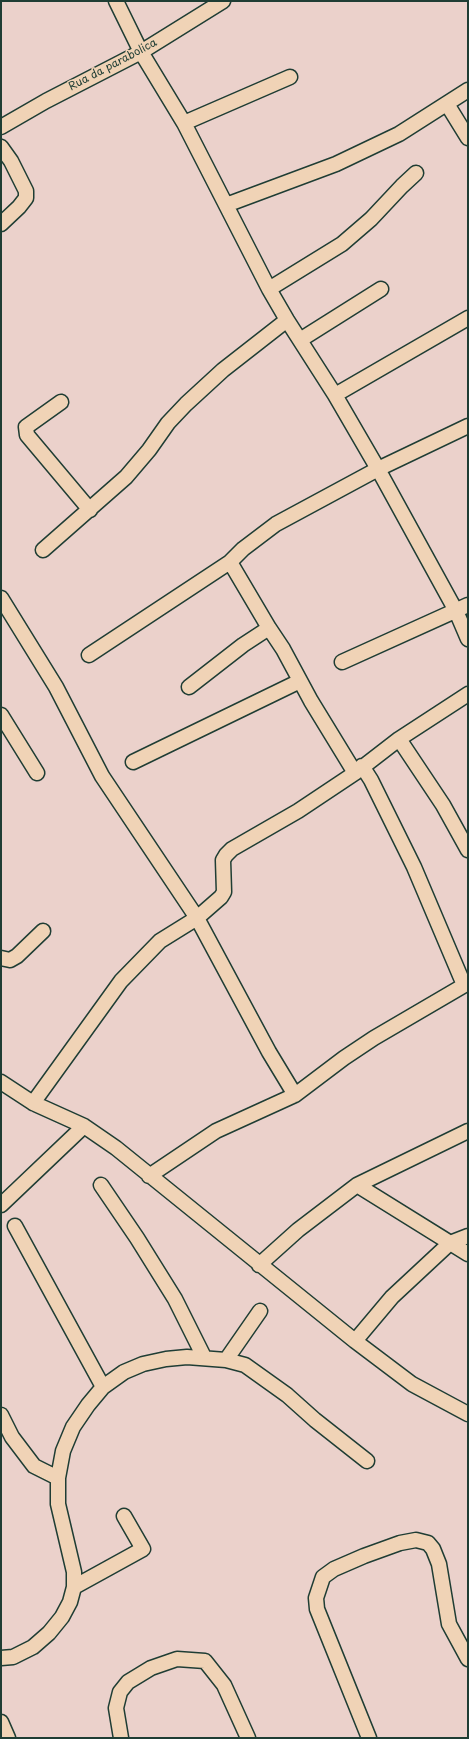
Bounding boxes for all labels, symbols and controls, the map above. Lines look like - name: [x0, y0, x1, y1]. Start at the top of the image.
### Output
- street label: Rua da parabolica: [66, 36, 160, 94]

